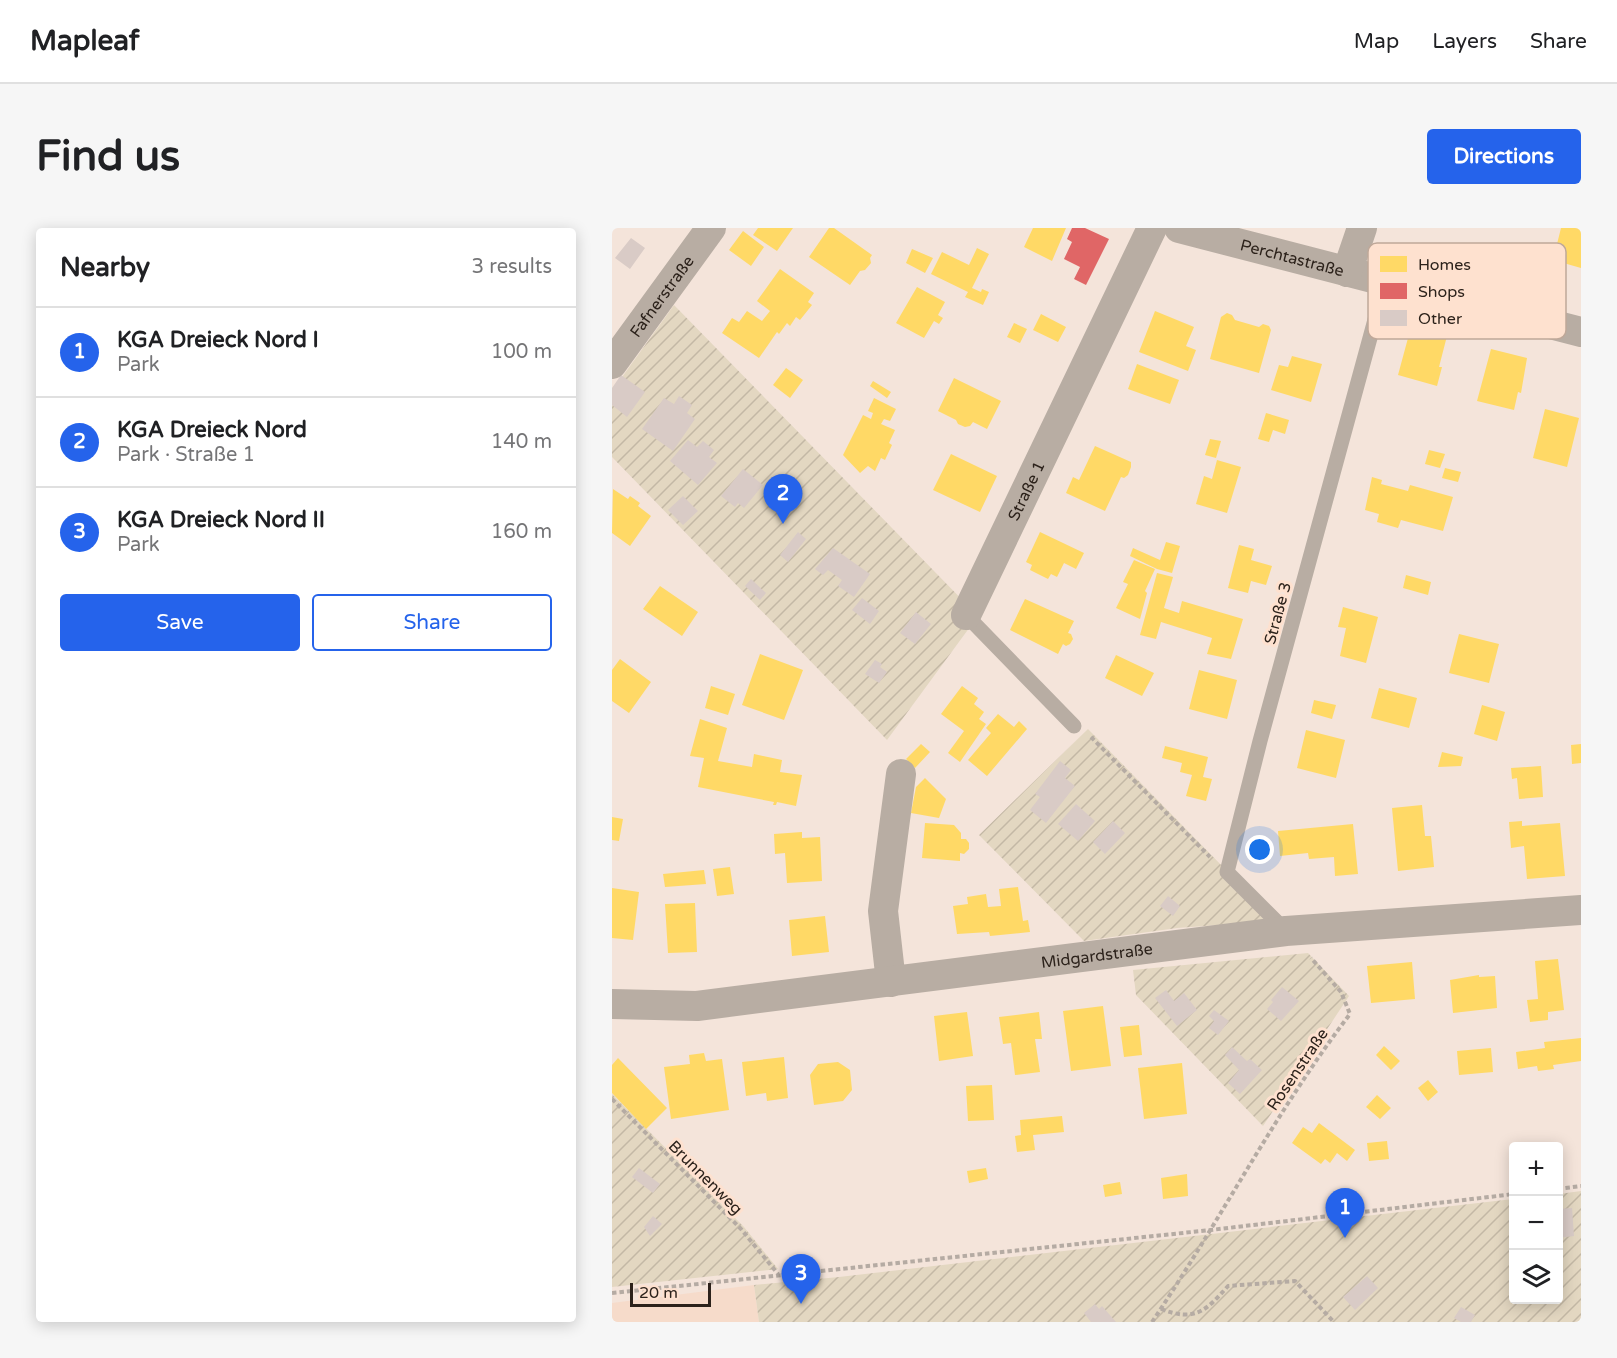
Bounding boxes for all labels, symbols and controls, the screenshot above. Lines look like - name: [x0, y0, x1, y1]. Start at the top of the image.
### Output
- text: Mapleaf: [30, 24, 139, 58]
- text: Map: [1354, 29, 1399, 54]
- text: Layers: [1432, 29, 1497, 54]
- text: Share: [1530, 29, 1587, 54]
- button: Directions: [1427, 129, 1581, 184]
- text: Find us: [36, 131, 180, 182]
- street label: Perchtastraße: [1238, 235, 1346, 281]
- legend: [1368, 243, 1566, 339]
- text: Nearby: [60, 252, 150, 283]
- street label: Fafnerstraße: [626, 252, 699, 341]
- text: 3 results: [472, 255, 552, 279]
- text: Homes: [1418, 255, 1471, 275]
- text: Shops: [1418, 282, 1465, 302]
- text: Other: [1418, 309, 1463, 329]
- text: KGA Dreieck Nord I: [117, 327, 319, 353]
- text: 1: [73, 340, 86, 364]
- text: 100 m: [491, 340, 552, 364]
- text: Park: [117, 353, 160, 377]
- text: KGA Dreieck Nord: [117, 417, 307, 443]
- text: 2: [73, 430, 86, 454]
- text: 140 m: [491, 430, 552, 454]
- text: Park · Straße 1: [117, 443, 255, 467]
- street label: Straße 1: [1004, 458, 1050, 524]
- pin: 2: [764, 474, 802, 524]
- text: KGA Dreieck Nord II: [117, 507, 325, 533]
- text: 3: [73, 520, 86, 544]
- text: 160 m: [491, 520, 552, 544]
- text: Park: [117, 533, 160, 557]
- street label: Straße 3: [1260, 580, 1296, 647]
- button: Save: [60, 594, 300, 651]
- button: Share: [312, 594, 552, 651]
- your location: [1245, 835, 1274, 864]
- street label: Midgardstraße: [1040, 939, 1154, 973]
- street label: Rosenstraße: [1263, 1024, 1333, 1115]
- street label: Brunnenweg: [664, 1136, 747, 1219]
- map controls: [1509, 1142, 1563, 1304]
- button: +: [1509, 1142, 1563, 1196]
- pin: 1: [1326, 1188, 1364, 1238]
- button: −: [1509, 1196, 1563, 1250]
- button: layers: [1509, 1250, 1563, 1304]
- pin: 3: [782, 1254, 820, 1304]
- scale bar: [630, 1280, 711, 1308]
- text: 20 m: [639, 1283, 678, 1303]

